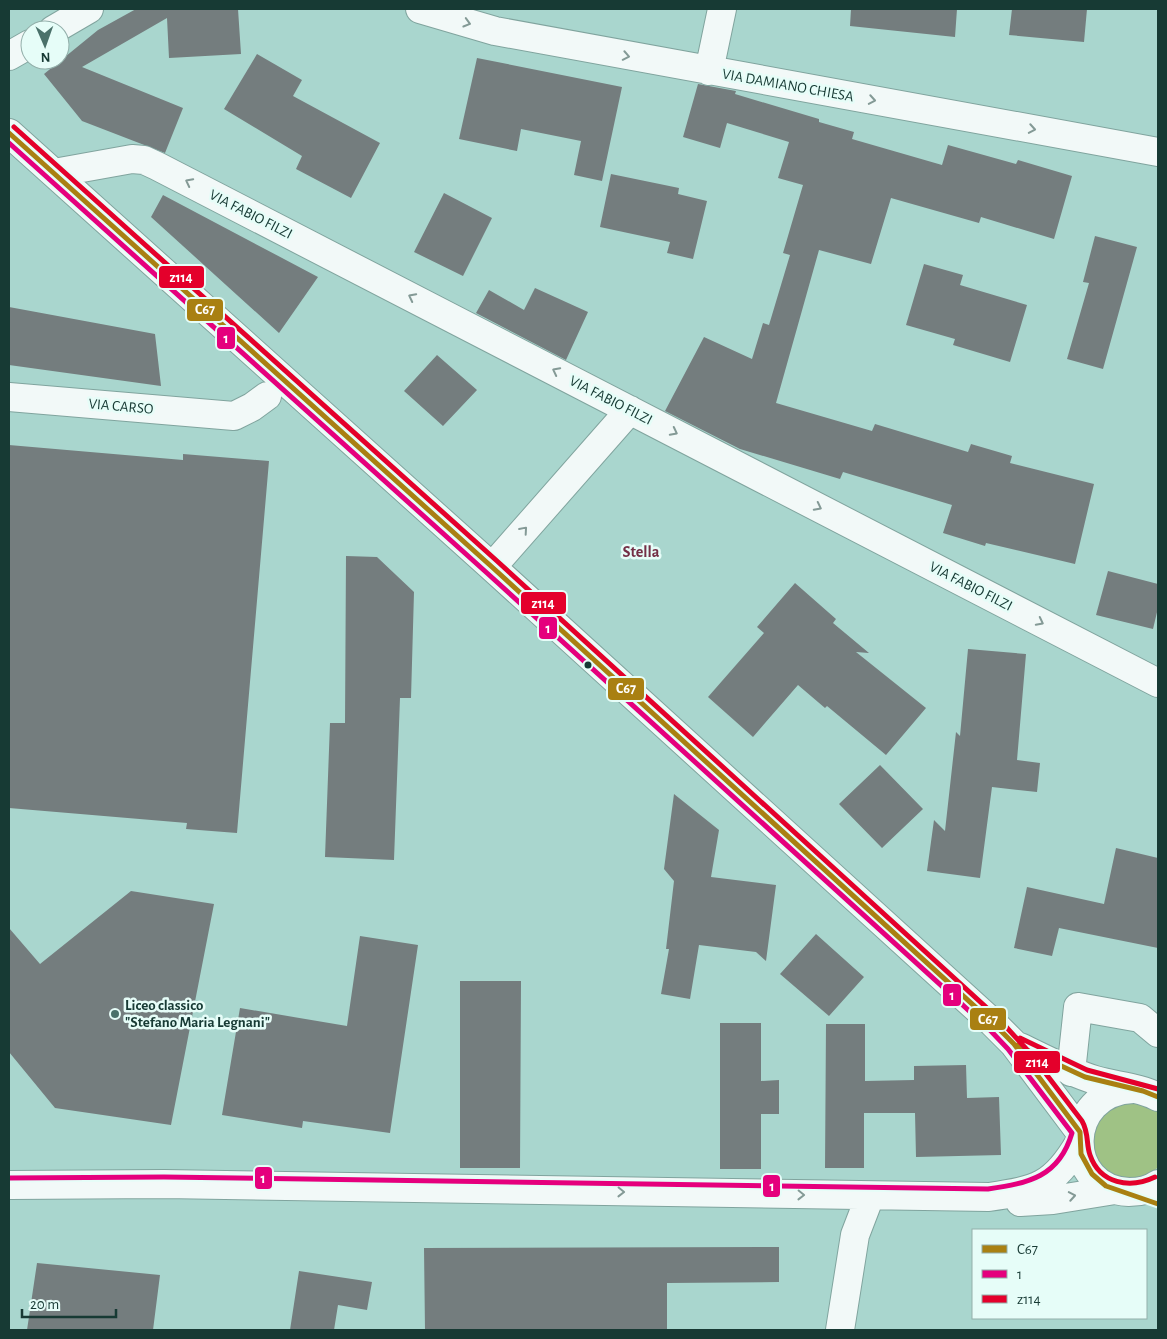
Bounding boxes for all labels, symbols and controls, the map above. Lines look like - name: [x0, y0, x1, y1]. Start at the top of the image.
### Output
- one-way arrow: [462, 17, 471, 27]
- north arrow: [20, 20, 70, 70]
- text: N: [40, 50, 51, 64]
- one-way arrow: [622, 50, 630, 60]
- street label: VIA DAMIANO CHIESA: [721, 67, 855, 105]
- one-way arrow: [868, 95, 876, 105]
- one-way arrow: [1027, 124, 1036, 134]
- one-way arrow: [186, 178, 195, 188]
- street label: VIA FABIO FILZI: [207, 187, 295, 242]
- line badge: z114: [158, 265, 205, 289]
- text: z114: [169, 271, 193, 285]
- one-way arrow: [408, 293, 417, 303]
- line badge: C67: [186, 298, 224, 322]
- text: C67: [195, 303, 215, 317]
- line badge: 1: [216, 326, 236, 350]
- text: 1: [223, 332, 229, 346]
- one-way arrow: [552, 367, 561, 377]
- street label: VIA FABIO FILZI: [567, 373, 655, 428]
- street label: VIA CARSO: [88, 396, 154, 417]
- one-way arrow: [669, 426, 678, 436]
- one-way arrow: [813, 501, 822, 511]
- one-way arrow: [519, 527, 528, 536]
- district label: Stella: [623, 544, 660, 560]
- street label: VIA FABIO FILZI: [927, 559, 1015, 614]
- line badge: z114: [520, 591, 567, 615]
- text: z114: [531, 597, 555, 611]
- line badge: 1: [538, 616, 558, 640]
- one-way arrow: [1035, 616, 1044, 626]
- text: 1: [545, 622, 551, 636]
- unlabelled marker: [583, 660, 593, 670]
- line badge: C67: [607, 677, 645, 701]
- text: C67: [616, 682, 636, 696]
- line badge: 1: [942, 983, 962, 1007]
- text: 1: [949, 989, 955, 1003]
- place label: Liceo classico "Stefano Maria Legnani": [125, 998, 270, 1030]
- line badge: C67: [969, 1007, 1007, 1031]
- marker: Liceo classico "Stefano Maria Legnani": [109, 1008, 121, 1020]
- text: C67: [978, 1013, 998, 1027]
- line badge: z114: [1013, 1050, 1061, 1074]
- text: z114: [1025, 1056, 1049, 1070]
- line badge: 1: [254, 1166, 273, 1190]
- text: 1: [260, 1172, 266, 1186]
- line badge: 1: [762, 1174, 781, 1198]
- text: 1: [769, 1180, 775, 1194]
- one-way arrow: [618, 1187, 626, 1197]
- one-way arrow: [798, 1190, 806, 1200]
- one-way arrow: [1068, 1191, 1076, 1201]
- legend: [972, 1229, 1147, 1319]
- text: C67: [1017, 1242, 1038, 1257]
- text: 1: [1017, 1267, 1022, 1282]
- scale bar: [22, 1286, 116, 1318]
- text: z114: [1017, 1292, 1041, 1307]
- text: 20 m: [30, 1297, 59, 1312]

